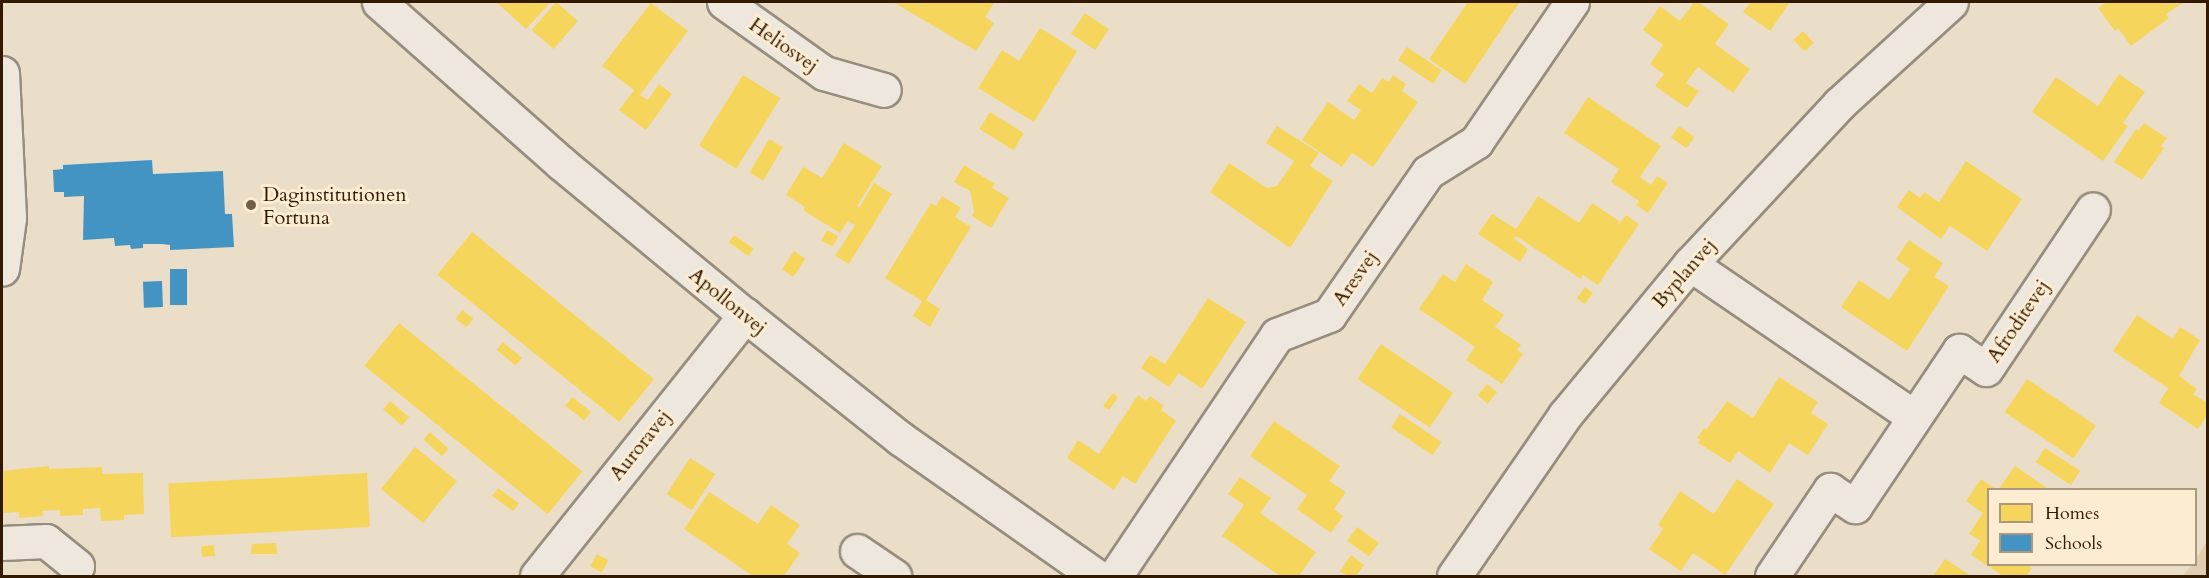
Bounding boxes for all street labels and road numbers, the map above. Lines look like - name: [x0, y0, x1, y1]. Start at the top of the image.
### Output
- street label: Heliosvej: [745, 13, 823, 77]
- street label: Byplanvej: [1647, 233, 1721, 313]
- street label: Aresvej: [1327, 246, 1383, 310]
- street label: Apollonvej: [684, 262, 772, 340]
- street label: Afroditevej: [1982, 275, 2054, 367]
- street label: Auroravej: [604, 405, 676, 485]

